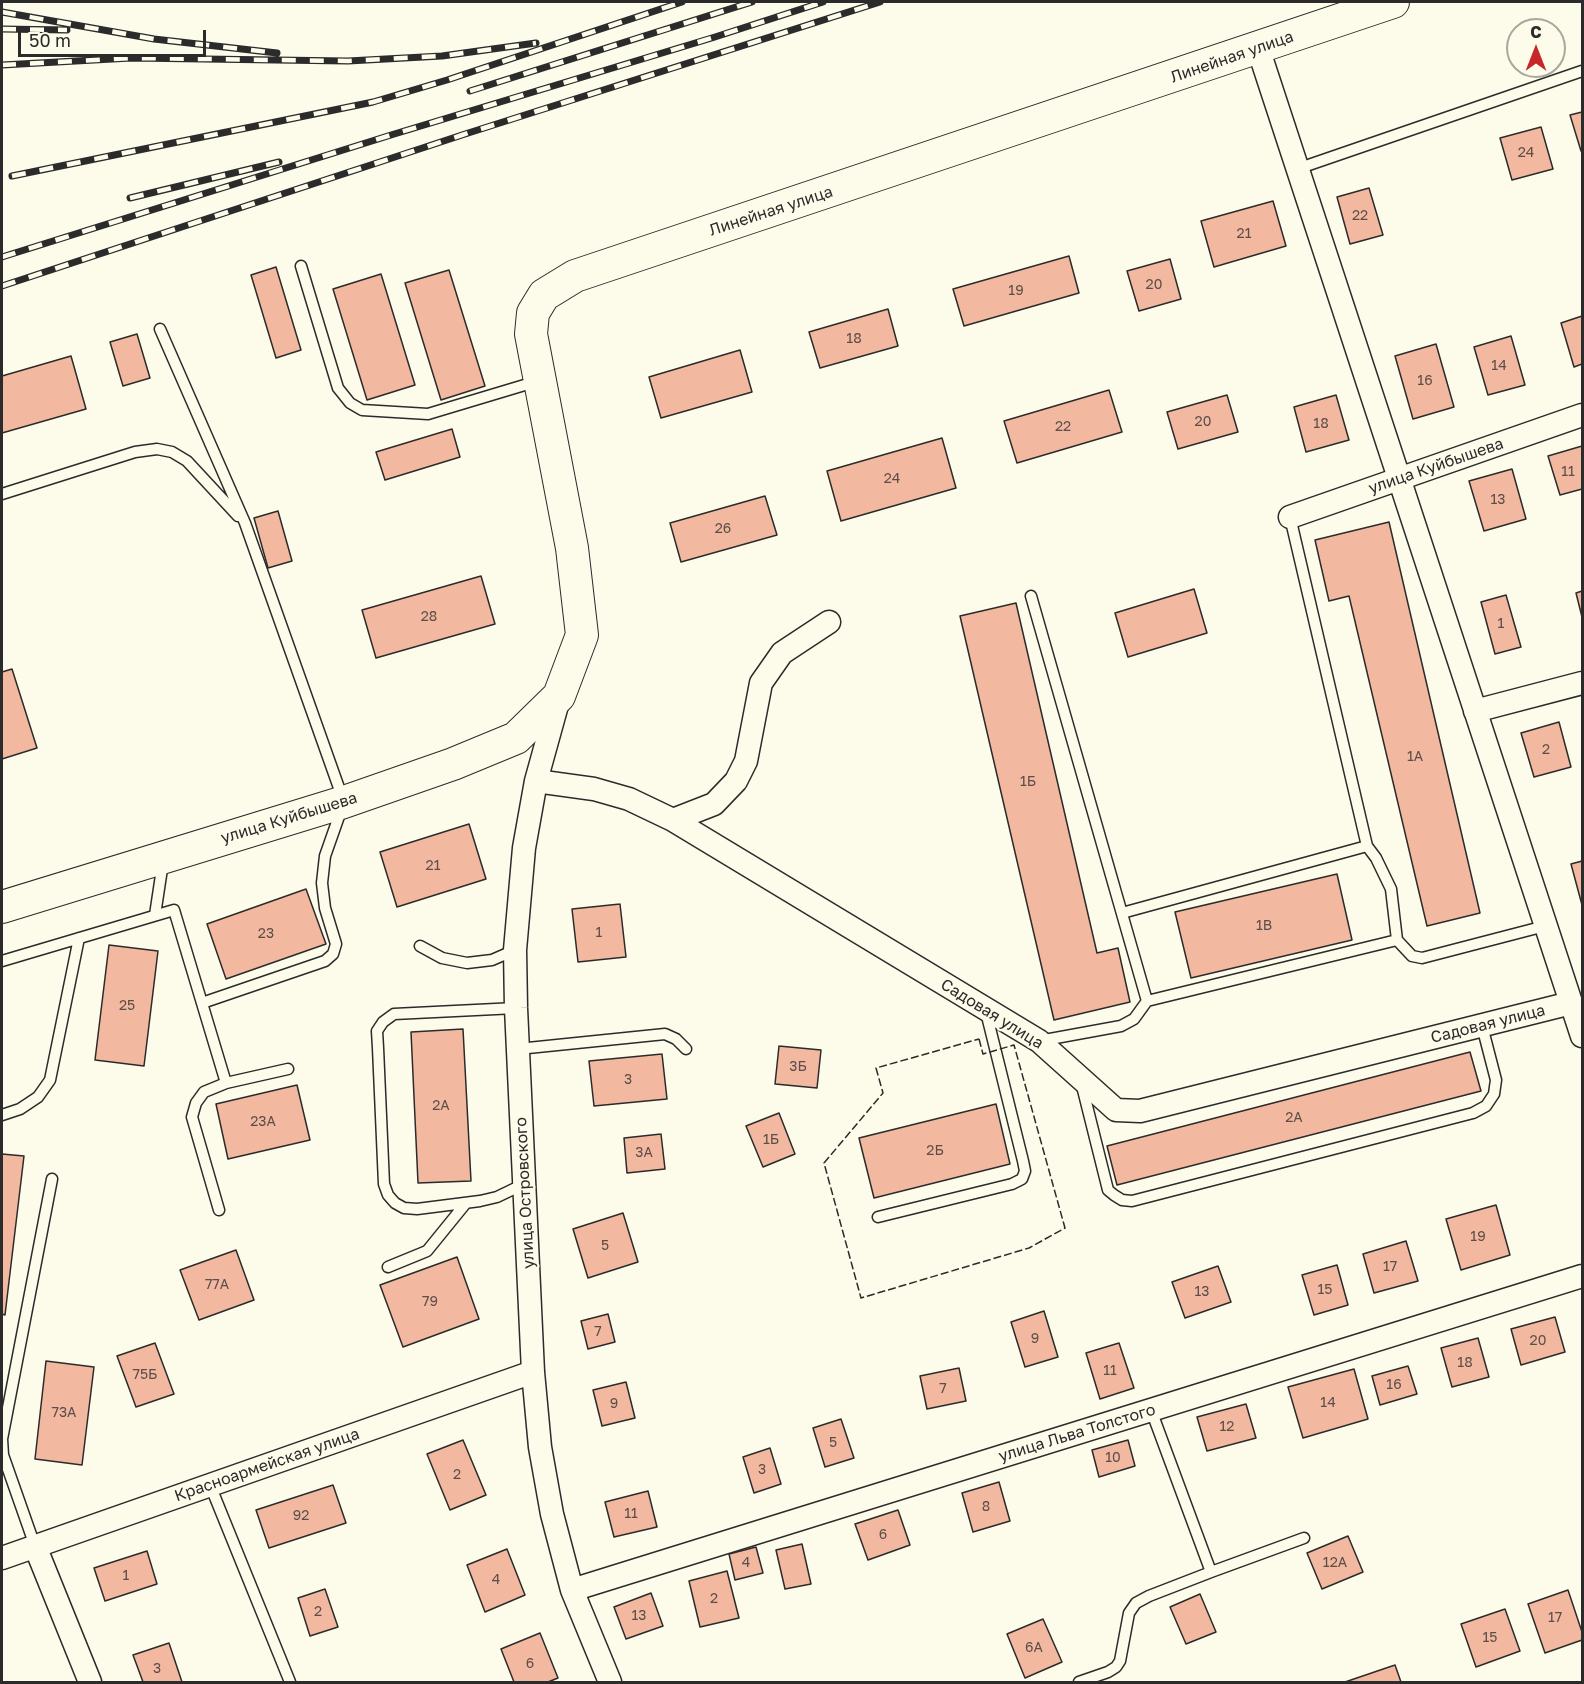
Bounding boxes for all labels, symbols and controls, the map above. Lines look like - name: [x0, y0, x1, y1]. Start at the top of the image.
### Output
- scale bar: [21, 18, 208, 56]
- north arrow: [1506, 18, 1566, 78]
- text: С: [1530, 22, 1542, 42]
- street label: Линейная улица: [1168, 27, 1296, 87]
- text: 50 m: [29, 29, 71, 51]
- house number: 24: [1518, 145, 1534, 161]
- street label: Линейная улица: [707, 182, 835, 240]
- house number: 22: [1352, 208, 1368, 224]
- house number: 21: [1237, 226, 1251, 242]
- house number: 20: [1146, 277, 1162, 293]
- house number: 19: [1008, 283, 1024, 299]
- house number: 18: [846, 331, 862, 347]
- house number: 14: [1491, 358, 1507, 374]
- house number: 16: [1417, 373, 1433, 389]
- house number: 20: [1195, 414, 1211, 430]
- house number: 18: [1313, 416, 1329, 432]
- house number: 22: [1055, 419, 1071, 435]
- street label: улица Куйбышева: [1366, 434, 1506, 498]
- house number: 11: [1561, 464, 1575, 480]
- house number: 24: [884, 471, 900, 487]
- house number: 13: [1491, 492, 1505, 508]
- house number: 26: [715, 521, 731, 537]
- house number: 28: [421, 609, 437, 625]
- house number: 1: [1498, 616, 1504, 632]
- house number: 2: [1542, 742, 1550, 758]
- house number: 1А: [1407, 749, 1423, 765]
- house number: 1Б: [1020, 774, 1036, 790]
- street label: улица Куйбышева: [218, 788, 360, 848]
- house number: 21: [426, 858, 440, 874]
- house number: 1В: [1256, 918, 1272, 934]
- house number: 1: [596, 925, 602, 941]
- house number: 23: [258, 926, 274, 942]
- street label: Садовая улица: [937, 975, 1047, 1053]
- house number: 25: [119, 998, 135, 1014]
- street label: Садовая улица: [1429, 1000, 1547, 1048]
- house number: 3Б: [789, 1059, 807, 1075]
- house number: 3: [624, 1072, 632, 1088]
- house number: 2А: [432, 1098, 450, 1114]
- house number: 2А: [1285, 1110, 1303, 1126]
- house number: 23А: [250, 1114, 276, 1130]
- street label: улица Островского: [511, 1117, 539, 1269]
- house number: 1Б: [763, 1132, 779, 1148]
- house number: 2Б: [926, 1143, 944, 1159]
- house number: 3А: [635, 1145, 653, 1161]
- house number: 19: [1470, 1229, 1486, 1245]
- house number: 5: [601, 1238, 609, 1254]
- house number: 17: [1383, 1259, 1397, 1275]
- house number: 77А: [205, 1277, 229, 1293]
- house number: 15: [1318, 1282, 1332, 1298]
- house number: 13: [1195, 1284, 1209, 1300]
- house number: 79: [422, 1294, 438, 1310]
- house number: 7: [594, 1324, 602, 1340]
- house number: 9: [1031, 1331, 1039, 1347]
- house number: 20: [1530, 1333, 1546, 1349]
- house number: 18: [1457, 1355, 1473, 1371]
- house number: 11: [1103, 1363, 1117, 1379]
- house number: 75Б: [133, 1367, 157, 1383]
- house number: 16: [1386, 1377, 1402, 1393]
- house number: 7: [939, 1381, 947, 1397]
- house number: 14: [1320, 1395, 1336, 1411]
- house number: 9: [610, 1396, 618, 1412]
- street label: улица Льва Толстого: [996, 1400, 1158, 1466]
- house number: 73А: [52, 1405, 76, 1421]
- house number: 12: [1220, 1419, 1234, 1435]
- street label: Красноармейская улица: [172, 1424, 362, 1506]
- house number: 5: [829, 1435, 837, 1451]
- house number: 10: [1105, 1450, 1121, 1466]
- house number: 3: [758, 1462, 766, 1478]
- house number: 2: [453, 1467, 461, 1483]
- house number: 8: [982, 1499, 990, 1515]
- house number: 11: [624, 1506, 638, 1522]
- house number: 92: [293, 1508, 309, 1524]
- house number: 6: [879, 1527, 887, 1543]
- house number: 4: [742, 1555, 750, 1571]
- house number: 12А: [1323, 1555, 1347, 1571]
- house number: 1: [123, 1568, 129, 1584]
- house number: 4: [492, 1572, 500, 1588]
- house number: 2: [710, 1591, 718, 1607]
- house number: 2: [314, 1604, 322, 1620]
- house number: 13: [632, 1608, 646, 1624]
- house number: 17: [1548, 1610, 1562, 1626]
- house number: 15: [1483, 1630, 1497, 1646]
- house number: 6А: [1025, 1640, 1043, 1656]
- house number: 6: [526, 1656, 534, 1672]
- house number: 3: [153, 1661, 161, 1677]

